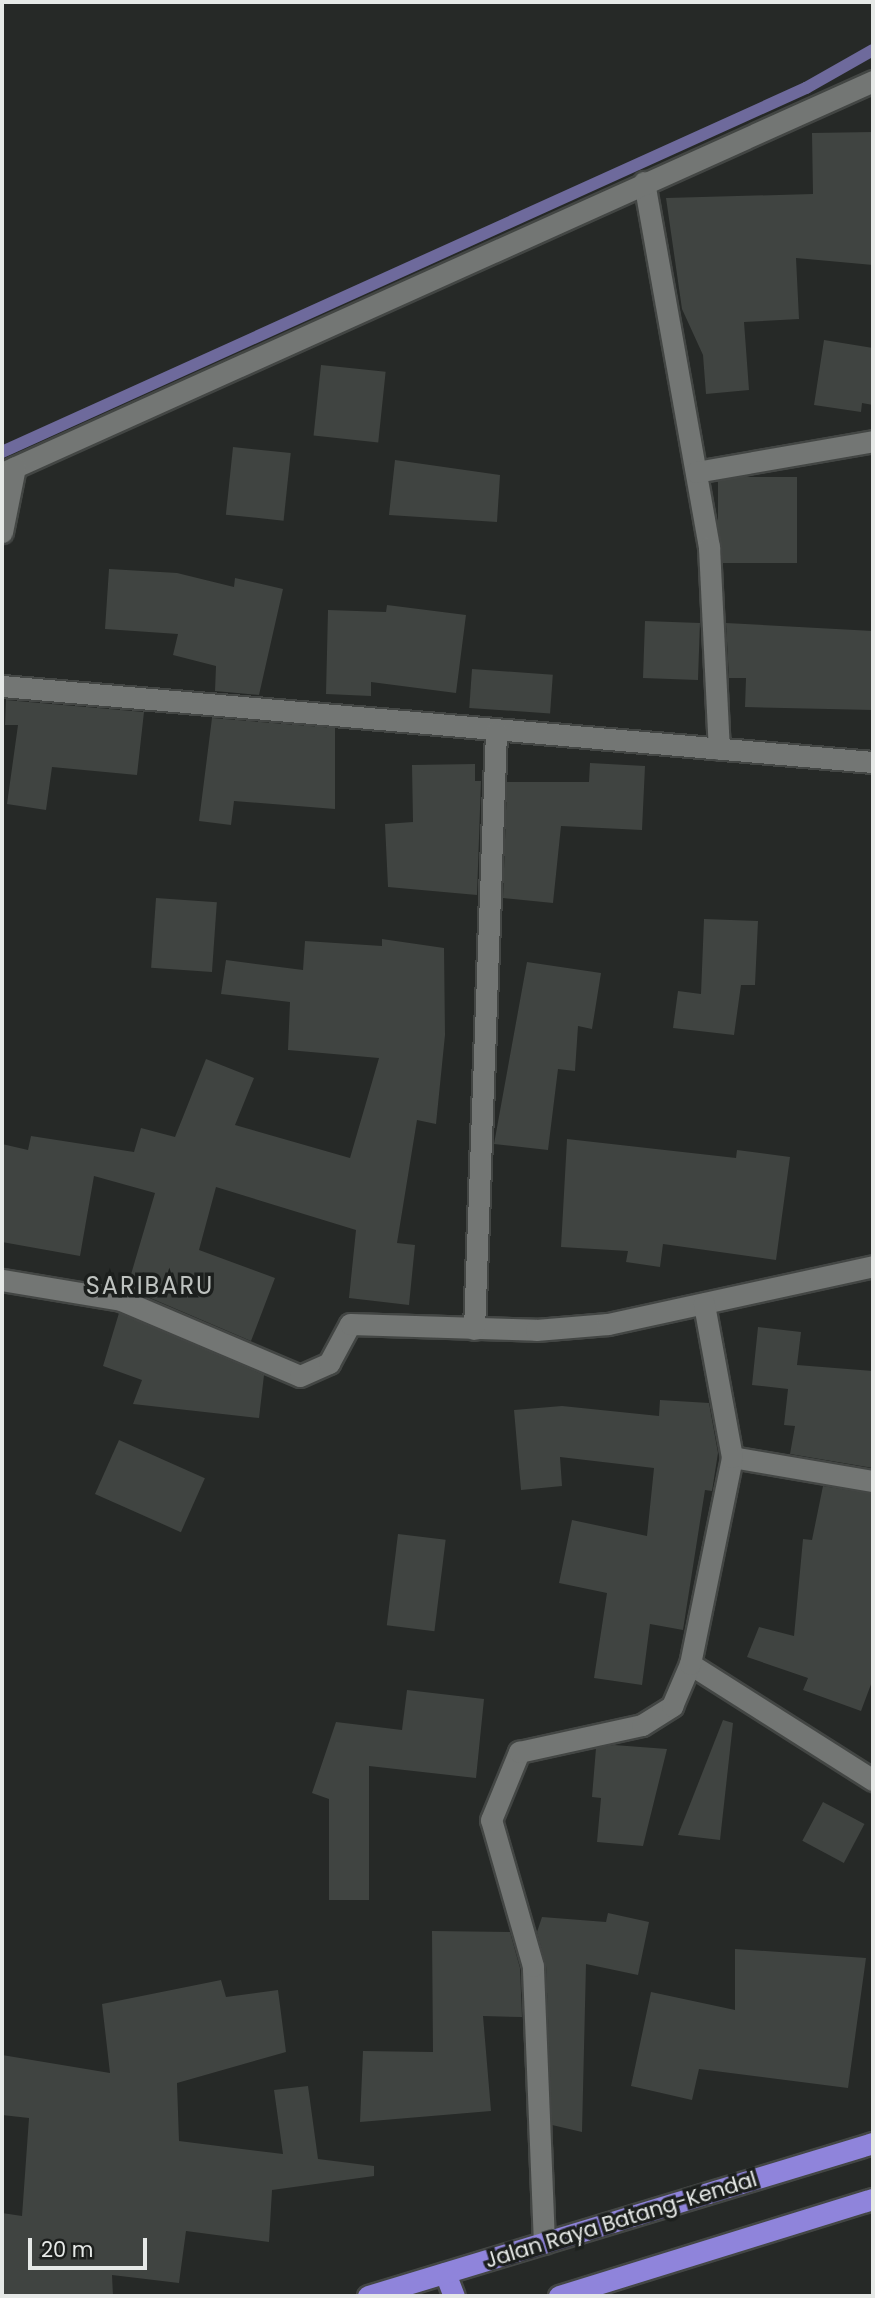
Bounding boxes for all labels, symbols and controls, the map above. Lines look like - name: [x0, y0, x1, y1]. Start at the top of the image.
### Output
- district label: SARIBARU: [87, 1272, 213, 1300]
- street label: Jalan Raya Batang-Kendal: [482, 2167, 760, 2273]
- scale bar: [32, 2224, 150, 2268]
- text: 20 m: [41, 2235, 94, 2264]

